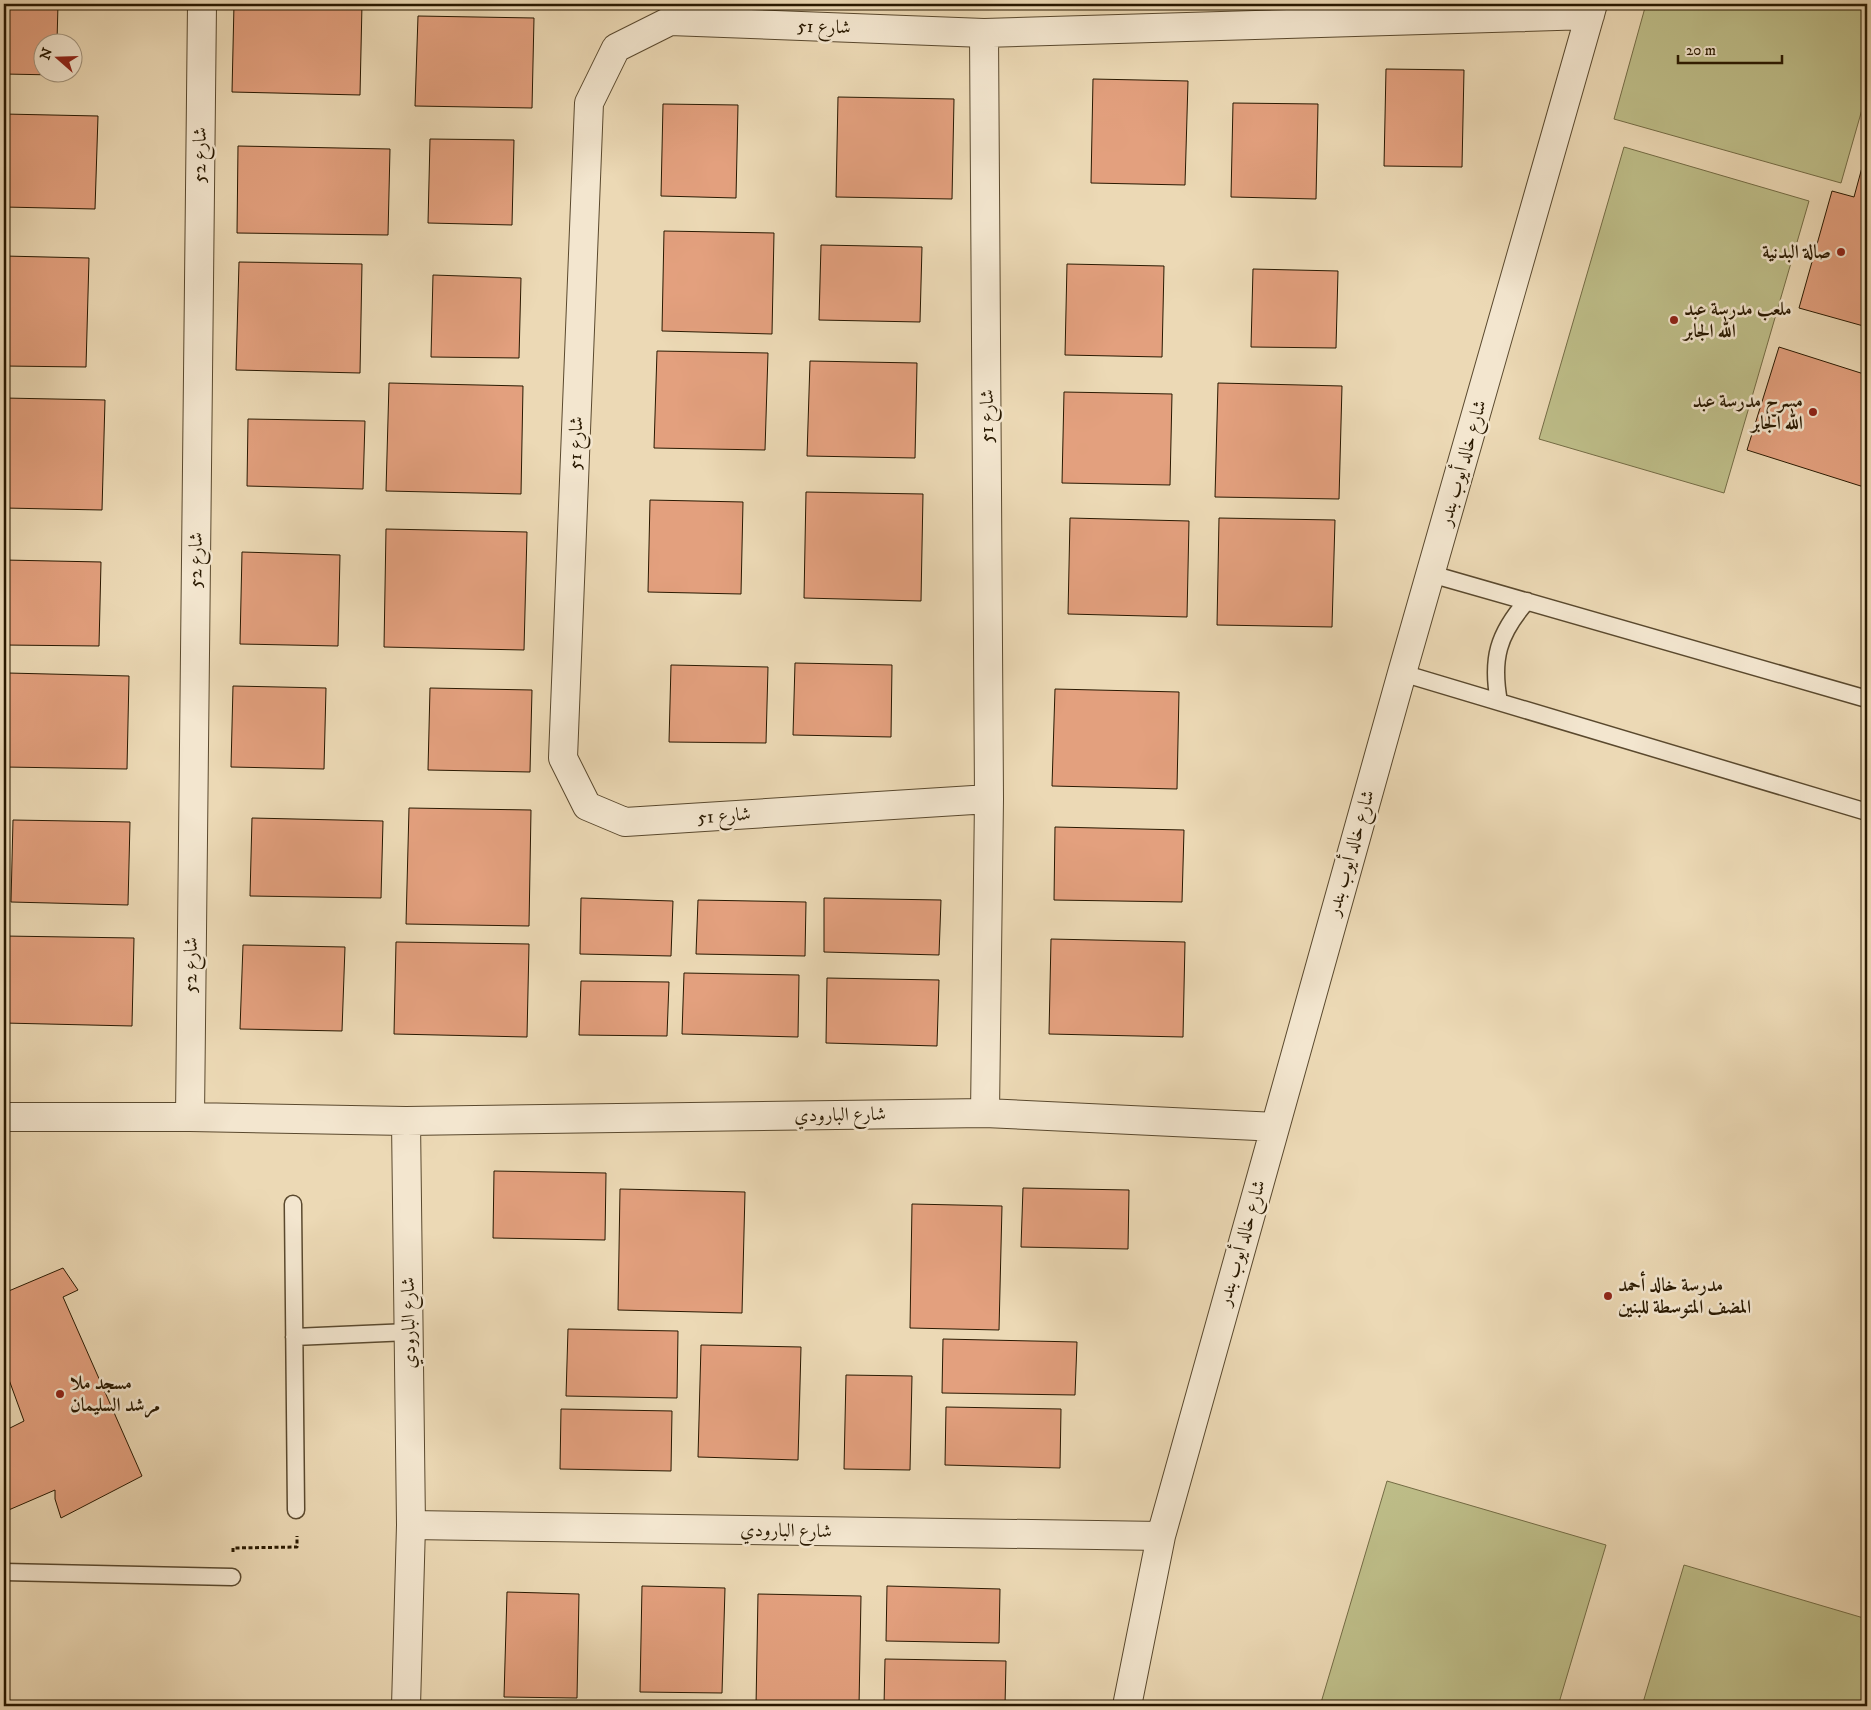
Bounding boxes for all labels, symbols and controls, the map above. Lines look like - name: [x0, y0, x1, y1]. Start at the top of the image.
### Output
- street label: شارع 51: [797, 15, 851, 42]
- north arrow: [32, 32, 82, 82]
- scale bar: [1678, 32, 1782, 64]
- text: 20 m: [1686, 41, 1716, 60]
- text: N: [36, 45, 57, 62]
- street label: شارع 52: [188, 127, 215, 183]
- place label: صالة البدنية: [1762, 241, 1831, 264]
- marker: صالة البدنية: [1835, 246, 1847, 258]
- place label: ملعب مدرسة عبد الله الجابر: [1682, 298, 1792, 343]
- marker: ملعب مدرسة عبد الله الجابر: [1668, 314, 1680, 326]
- street label: شارع 51: [976, 389, 1002, 443]
- place label: مسرح مدرسة عبد الله الجابر: [1693, 390, 1803, 435]
- street label: شارع خالد أيوب بندر: [1432, 397, 1495, 531]
- marker: مسرح مدرسة عبد الله الجابر: [1807, 406, 1819, 418]
- street label: شارع 51: [564, 416, 591, 470]
- street label: شارع 52: [184, 532, 211, 588]
- street label: شارع خالد أيوب بندر: [1320, 787, 1383, 921]
- street label: شارع 51: [697, 803, 752, 832]
- street label: شارع 52: [179, 937, 206, 993]
- street label: شارع البارودي: [794, 1103, 886, 1130]
- street label: شارع خالد أيوب بندر: [1211, 1177, 1274, 1311]
- place label: مدرسة خالد أحمد المضف المتوسطة للبنين: [1618, 1271, 1751, 1319]
- street label: شارع البارودي: [397, 1277, 424, 1369]
- marker: مدرسة خالد أحمد المضف المتوسطة للبنين: [1602, 1290, 1614, 1302]
- place label: مسجد ملا مرشد السليمان: [70, 1372, 160, 1418]
- marker: مسجد ملا مرشد السليمان: [54, 1388, 66, 1400]
- street label: شارع البارودي: [740, 1519, 832, 1546]

